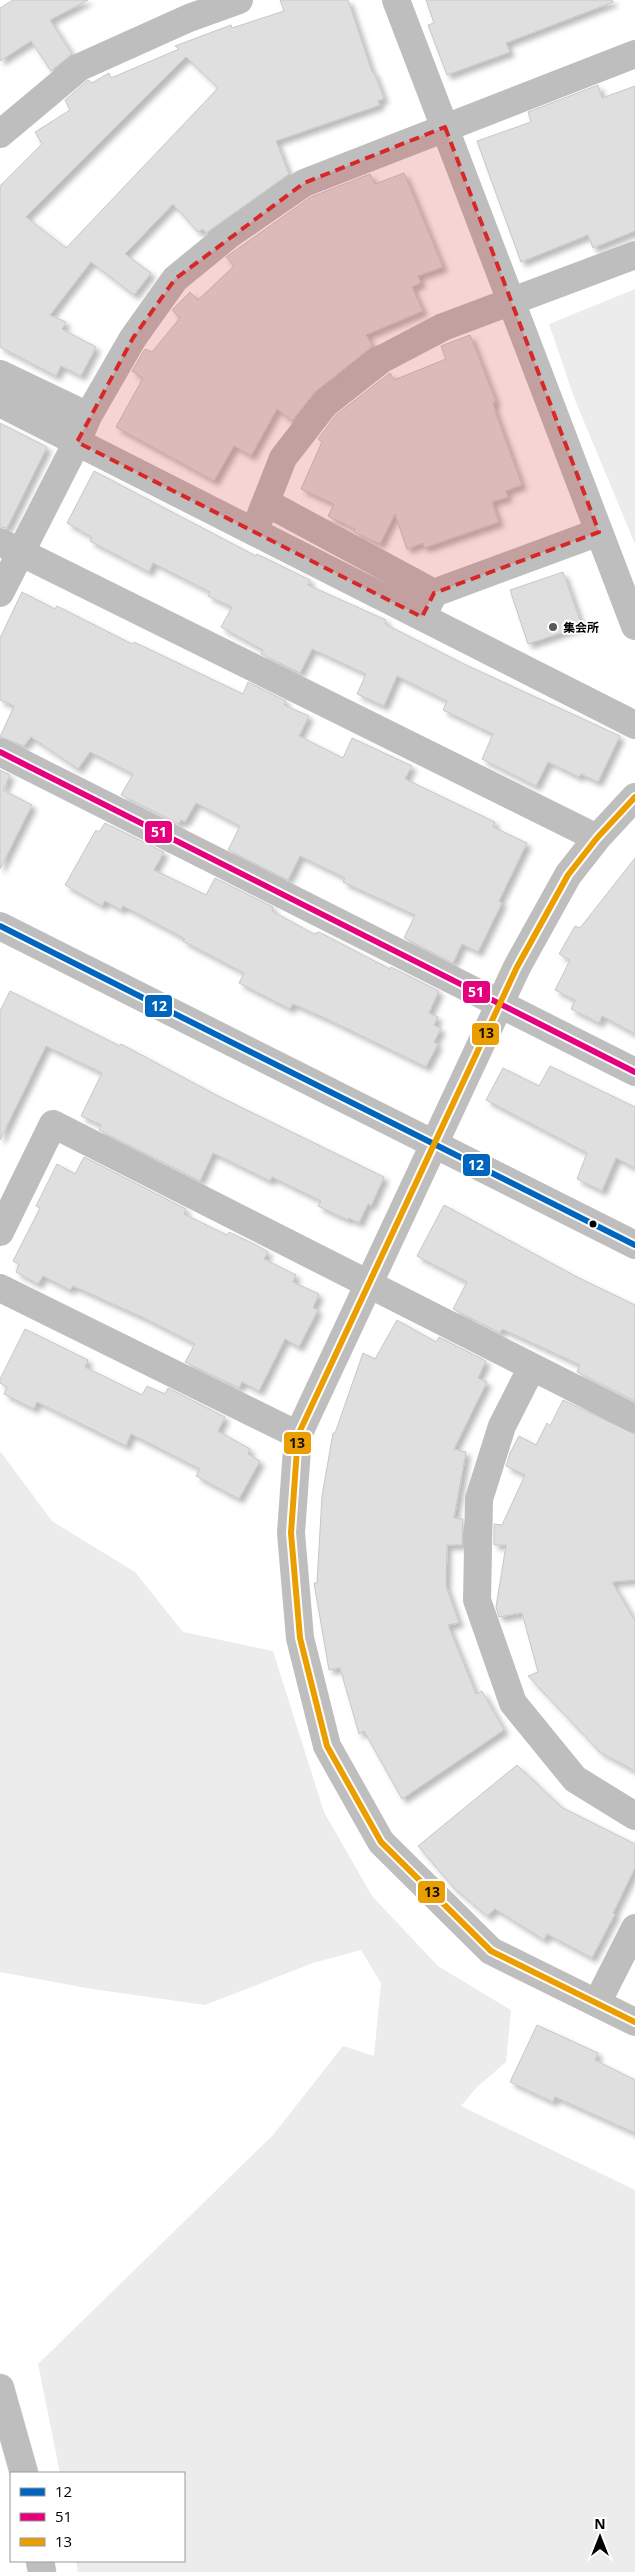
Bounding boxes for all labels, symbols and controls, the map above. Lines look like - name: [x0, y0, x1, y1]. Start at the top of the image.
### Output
- place label: 集会所: [563, 619, 599, 636]
- marker: 集会所: [547, 621, 559, 633]
- line badge: 51: [144, 820, 173, 844]
- text: 51: [151, 822, 167, 841]
- line badge: 51: [462, 980, 491, 1004]
- text: 51: [468, 982, 484, 1001]
- line badge: 12: [144, 994, 173, 1018]
- text: 12: [151, 996, 167, 1015]
- line badge: 13: [471, 1022, 500, 1046]
- text: 13: [478, 1023, 494, 1042]
- line badge: 12: [462, 1153, 491, 1177]
- text: 12: [468, 1155, 484, 1174]
- unlabelled marker: [588, 1219, 598, 1229]
- line badge: 13: [283, 1431, 312, 1455]
- text: 13: [289, 1433, 305, 1452]
- line badge: 13: [417, 1880, 446, 1904]
- text: 13: [424, 1882, 440, 1901]
- legend: [10, 2472, 185, 2562]
- text: 12: [55, 2481, 72, 2501]
- text: 51: [55, 2506, 72, 2526]
- north arrow: [575, 2512, 625, 2562]
- text: N: [594, 2514, 606, 2533]
- text: 13: [55, 2531, 72, 2551]

